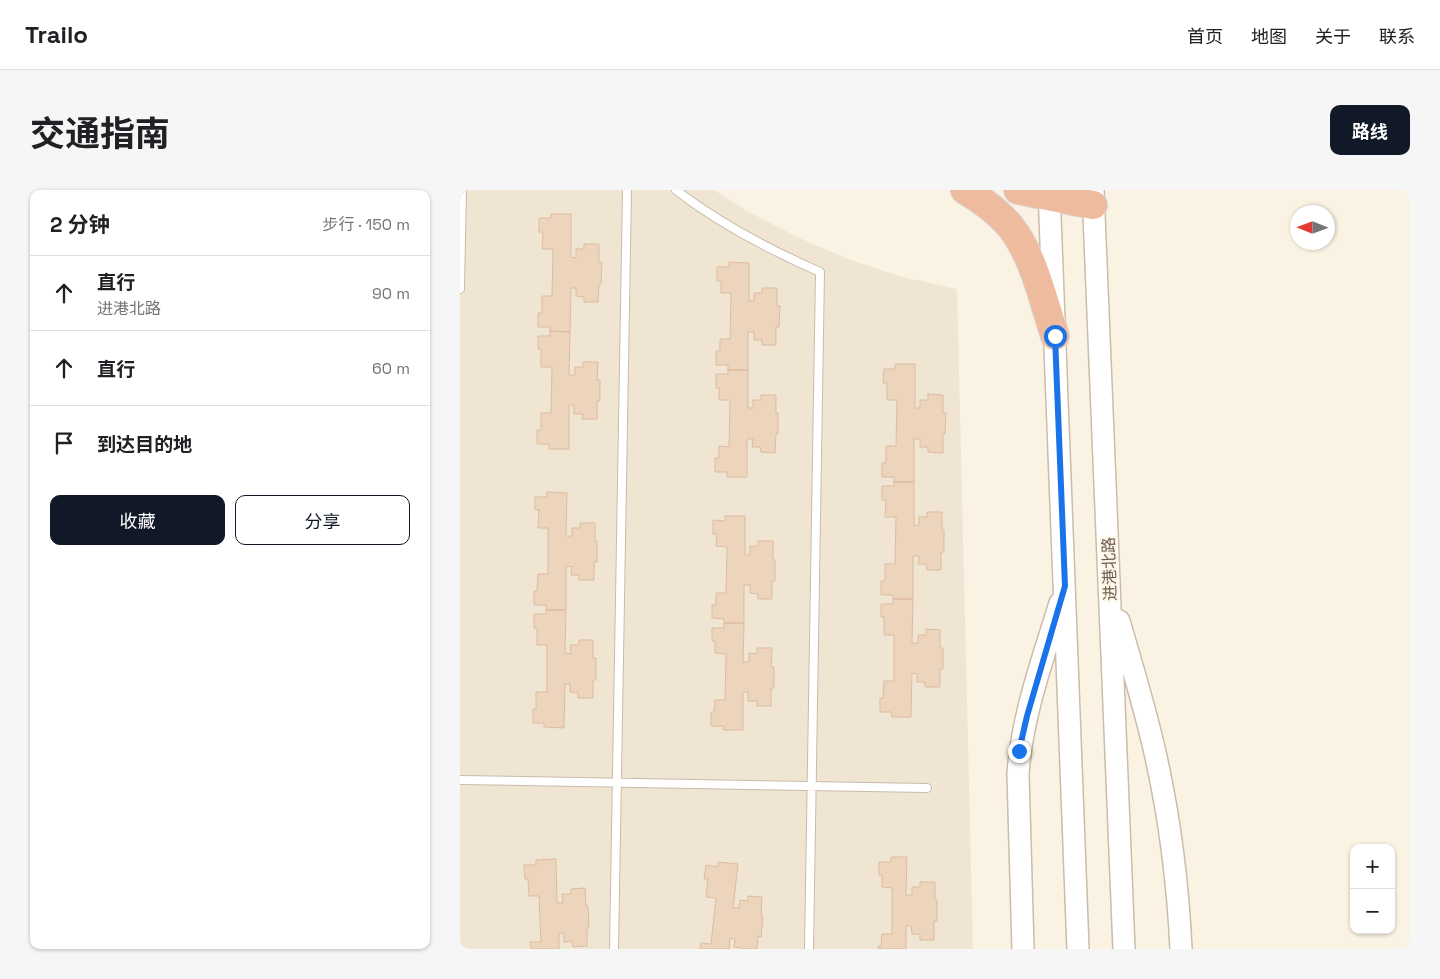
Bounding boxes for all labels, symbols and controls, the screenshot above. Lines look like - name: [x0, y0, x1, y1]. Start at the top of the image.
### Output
- text: Trailo: [25, 19, 88, 50]
- text: 首页: [1187, 25, 1223, 48]
- text: 地图: [1251, 25, 1287, 48]
- text: 关于: [1315, 25, 1351, 48]
- text: 联系: [1379, 25, 1415, 48]
- button: 路线: [1330, 105, 1410, 155]
- text: 交通指南: [30, 112, 170, 156]
- north arrow: [1290, 205, 1335, 250]
- text: 2 分钟: [50, 211, 110, 238]
- text: 步行 · 150 m: [322, 214, 410, 235]
- text: 直行: [97, 270, 135, 295]
- icon: ahead: [50, 279, 78, 307]
- text: 90 m: [372, 283, 410, 304]
- text: 进港北路: [97, 298, 161, 319]
- route start: [1044, 325, 1067, 348]
- icon: ahead: [50, 354, 78, 382]
- text: 直行: [97, 357, 135, 382]
- text: 60 m: [372, 358, 410, 379]
- icon: arrive: [50, 429, 78, 457]
- text: 到达目的地: [97, 432, 192, 457]
- button: 收藏: [50, 495, 225, 545]
- button: 分享: [235, 495, 410, 545]
- street label: 进港北路: [1098, 537, 1121, 601]
- route end: [1008, 740, 1031, 763]
- map controls: [1350, 844, 1395, 934]
- button: +: [1350, 844, 1395, 889]
- button: −: [1350, 889, 1395, 934]

